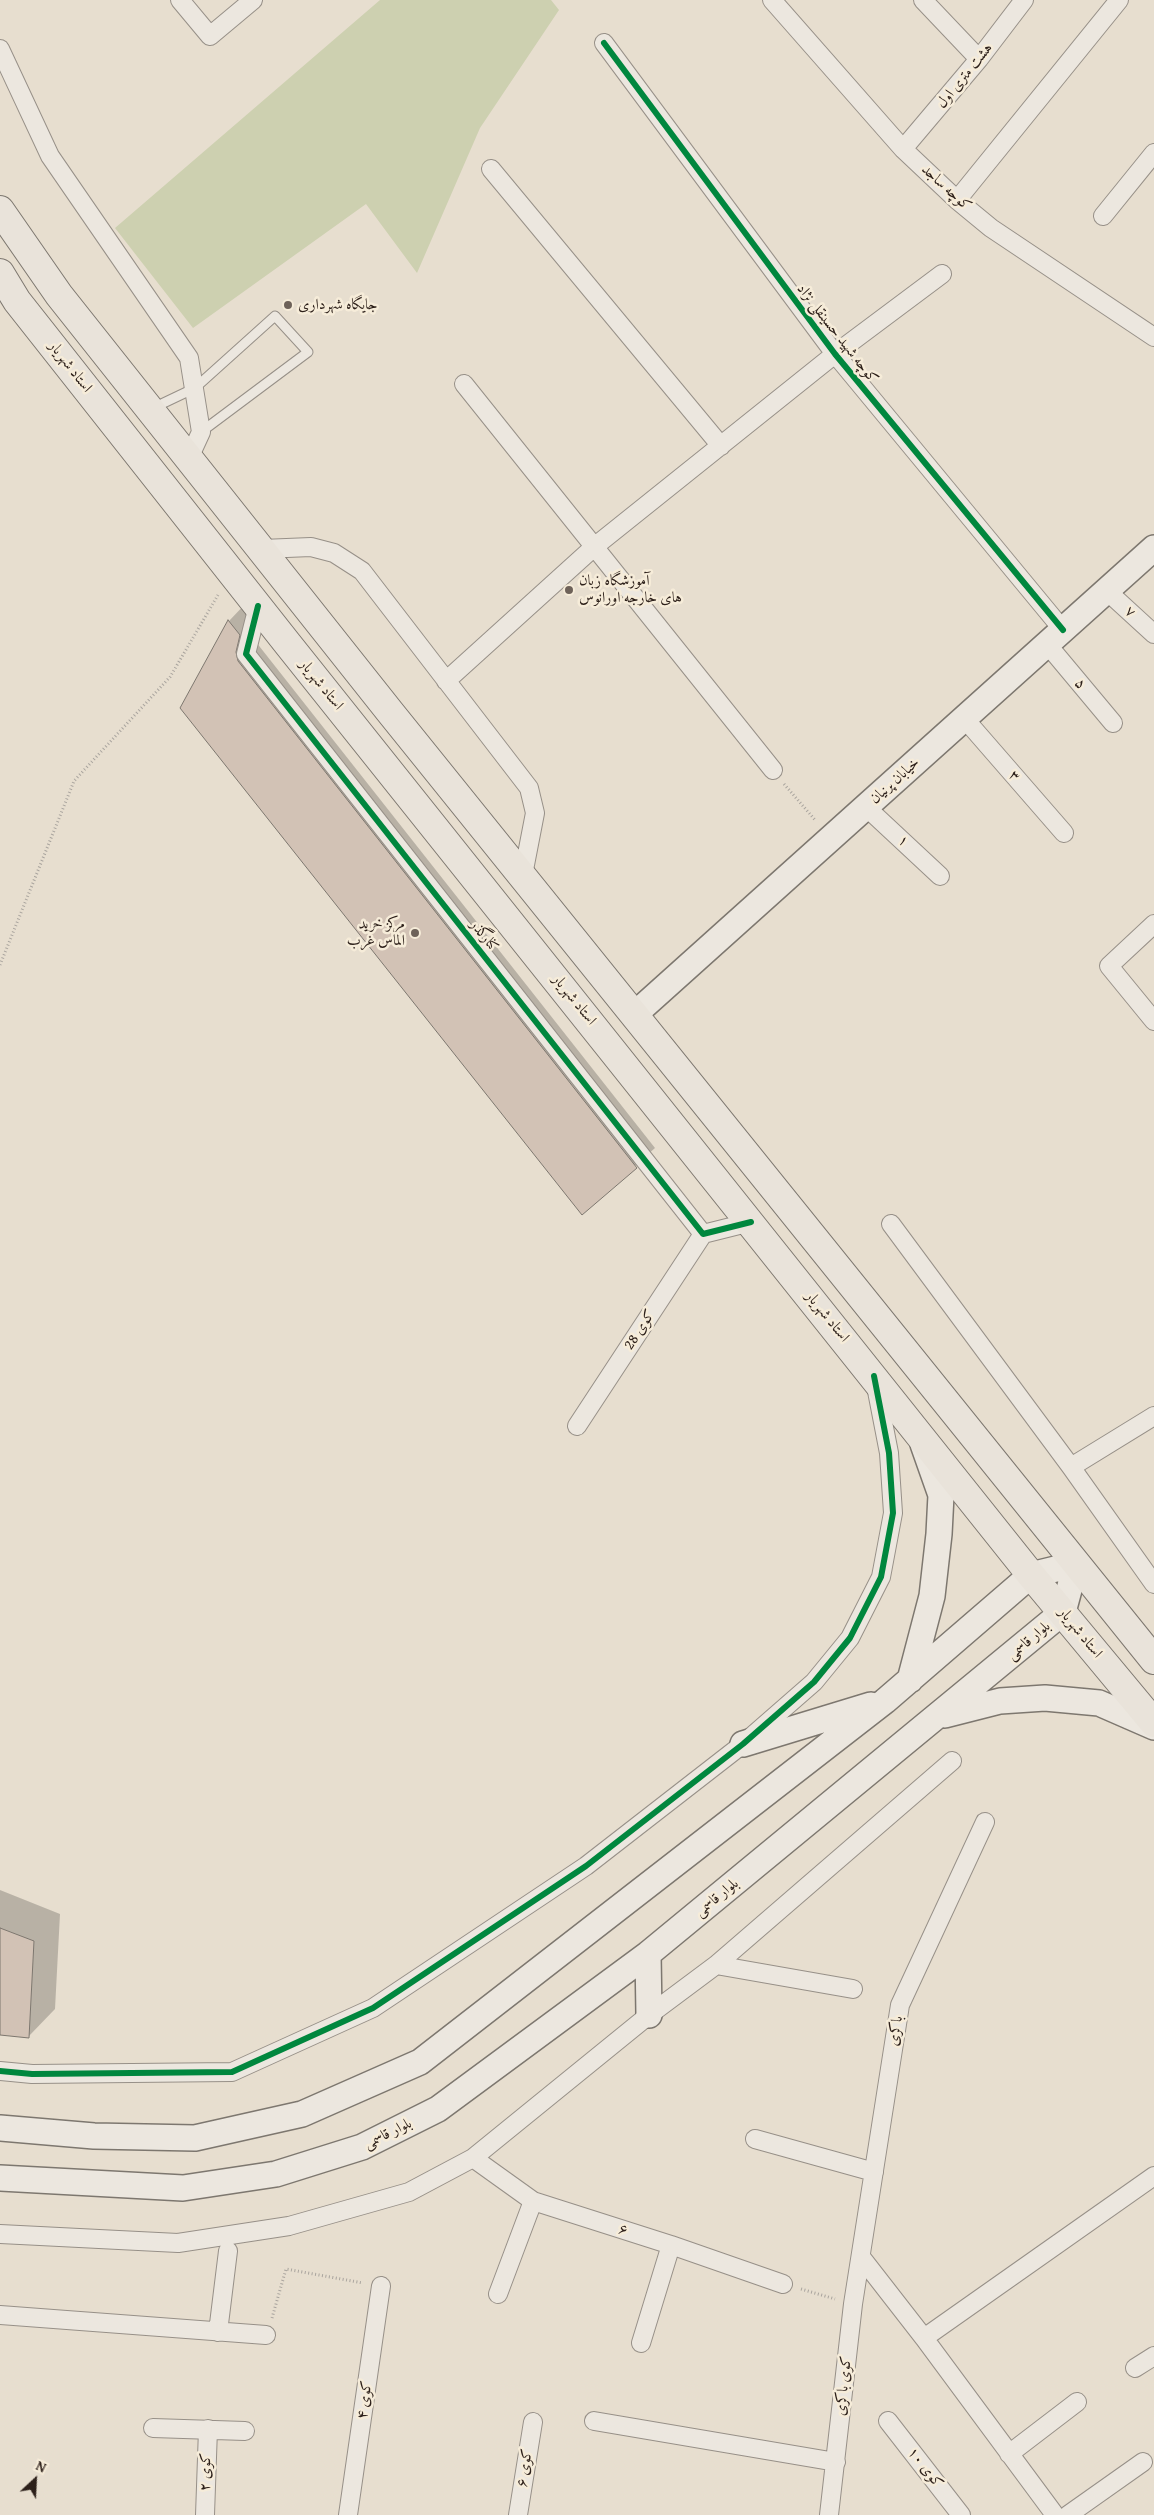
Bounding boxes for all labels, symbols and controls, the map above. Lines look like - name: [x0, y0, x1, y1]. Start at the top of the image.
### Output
- street label: هشت متری اول: [933, 40, 997, 112]
- street label: کوچه ساجد: [917, 161, 975, 215]
- street label: کوچه شهید حسینقلی نژاد: [792, 280, 882, 388]
- place label: جایگاه شهرداری: [298, 296, 378, 314]
- marker: جایگاه شهرداری: [282, 299, 294, 311]
- street label: استاد شهریار: [44, 338, 96, 396]
- place label: آموزشگاه زبان های خارجه اورانوس: [579, 572, 682, 607]
- marker: آموزشگاه زبان های خارجه اورانوس: [563, 584, 575, 596]
- street label: ۷: [1121, 602, 1139, 622]
- street label: استاد شهریار: [295, 656, 347, 714]
- street label: ۵: [1070, 675, 1090, 693]
- street label: خیابان پرنیان: [866, 754, 924, 808]
- street label: ۳: [1004, 767, 1024, 785]
- street label: ۱: [894, 831, 912, 851]
- place label: مرکز خرید الماس غرب: [347, 915, 405, 950]
- street label: کنارگذر: [466, 916, 502, 956]
- marker: مرکز خرید الماس غرب: [409, 927, 421, 939]
- street label: استاد شهریار: [548, 971, 600, 1029]
- street label: استاد شهریار: [801, 1288, 853, 1346]
- street label: کوی 28: [620, 1307, 660, 1353]
- street label: استاد شهریار: [1054, 1604, 1106, 1662]
- street label: بلوار قاسمی: [1004, 1618, 1054, 1664]
- street label: بلوار قاسمی: [691, 1875, 743, 1921]
- street label: باکری: [885, 2015, 907, 2047]
- street label: بلوار قاسمی: [361, 2115, 415, 2153]
- street label: ۶: [616, 2220, 630, 2240]
- street label: کوی باکری: [832, 2355, 856, 2417]
- street label: کوی ۴: [353, 2380, 377, 2420]
- street label: کوی ۱۰: [903, 2444, 947, 2492]
- street label: کوی ۶: [513, 2448, 537, 2488]
- street label: کوی ۲: [196, 2452, 216, 2492]
- north arrow: [10, 2455, 60, 2505]
- text: N: [33, 2455, 50, 2477]

